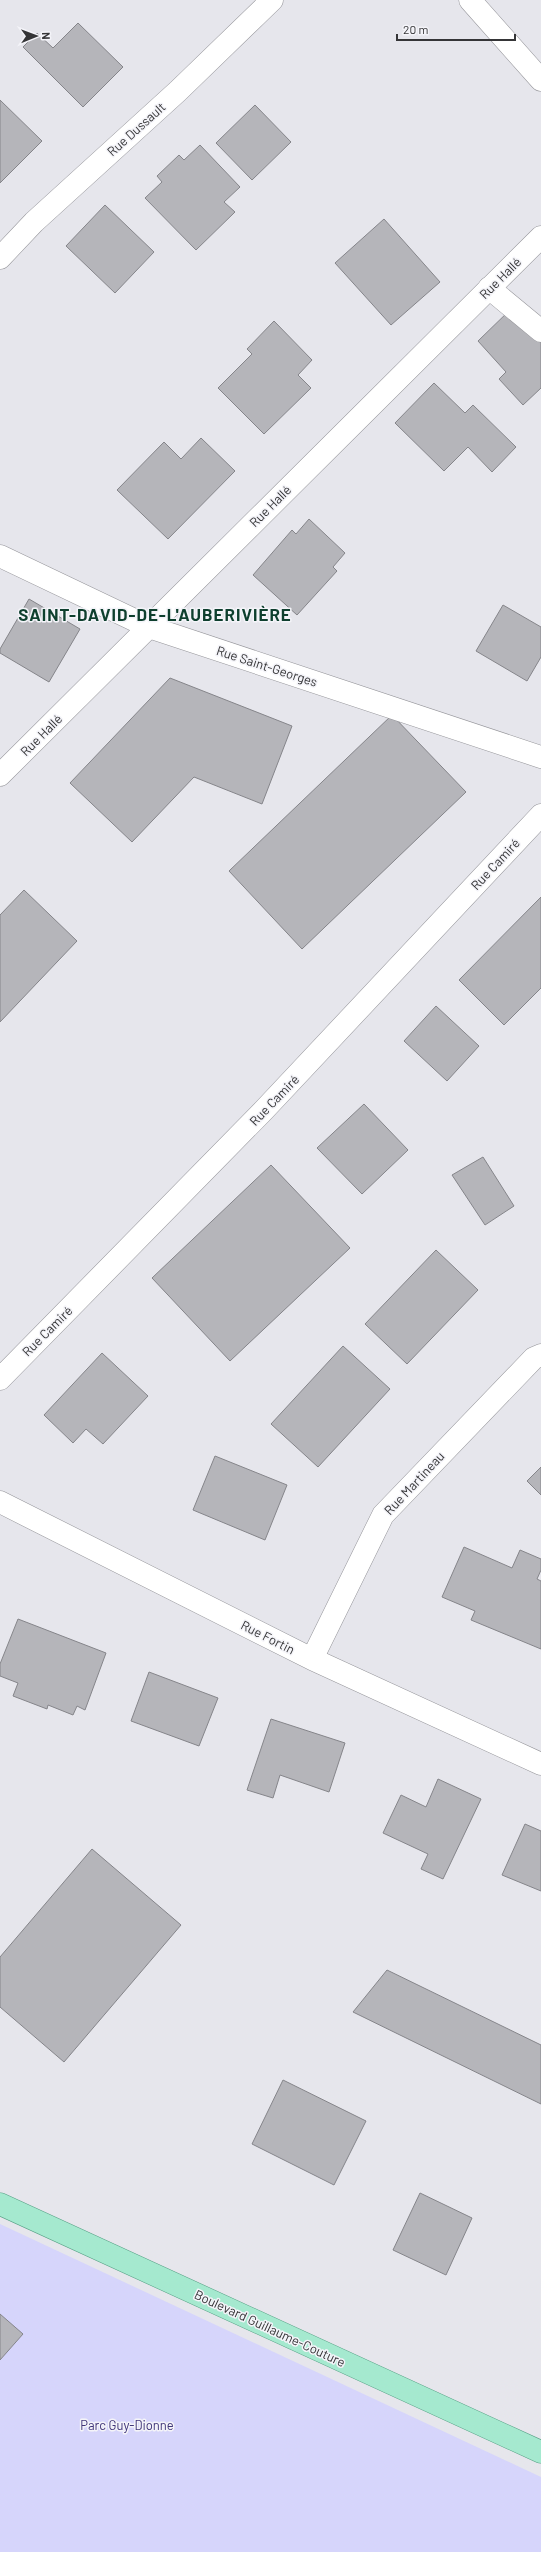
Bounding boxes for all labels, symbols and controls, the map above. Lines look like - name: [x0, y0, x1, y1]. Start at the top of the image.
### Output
- north arrow: [16, 16, 56, 56]
- scale bar: [397, 16, 515, 42]
- text: 20 m: [403, 22, 429, 36]
- text: N: [40, 32, 53, 40]
- street label: Rue Dussault: [104, 99, 168, 159]
- street label: Rue Hallé: [476, 254, 524, 302]
- street label: Rue Hallé: [246, 482, 294, 530]
- district label: SAINT-DAVID-DE-L'AUBERIVIÈRE: [18, 604, 292, 624]
- street label: Rue Saint-Georges: [214, 642, 320, 690]
- street label: Rue Hallé: [17, 711, 65, 759]
- street label: Rue Camiré: [467, 835, 523, 893]
- street label: Rue Camiré: [246, 1071, 302, 1129]
- street label: Rue Camiré: [19, 1302, 76, 1359]
- street label: Rue Martineau: [381, 1448, 447, 1518]
- street label: Rue Fortin: [238, 1617, 298, 1657]
- street label: Boulevard Guillaume-Couture: [192, 2286, 348, 2370]
- park label: Parc Guy-Dionne: [80, 2417, 174, 2433]

